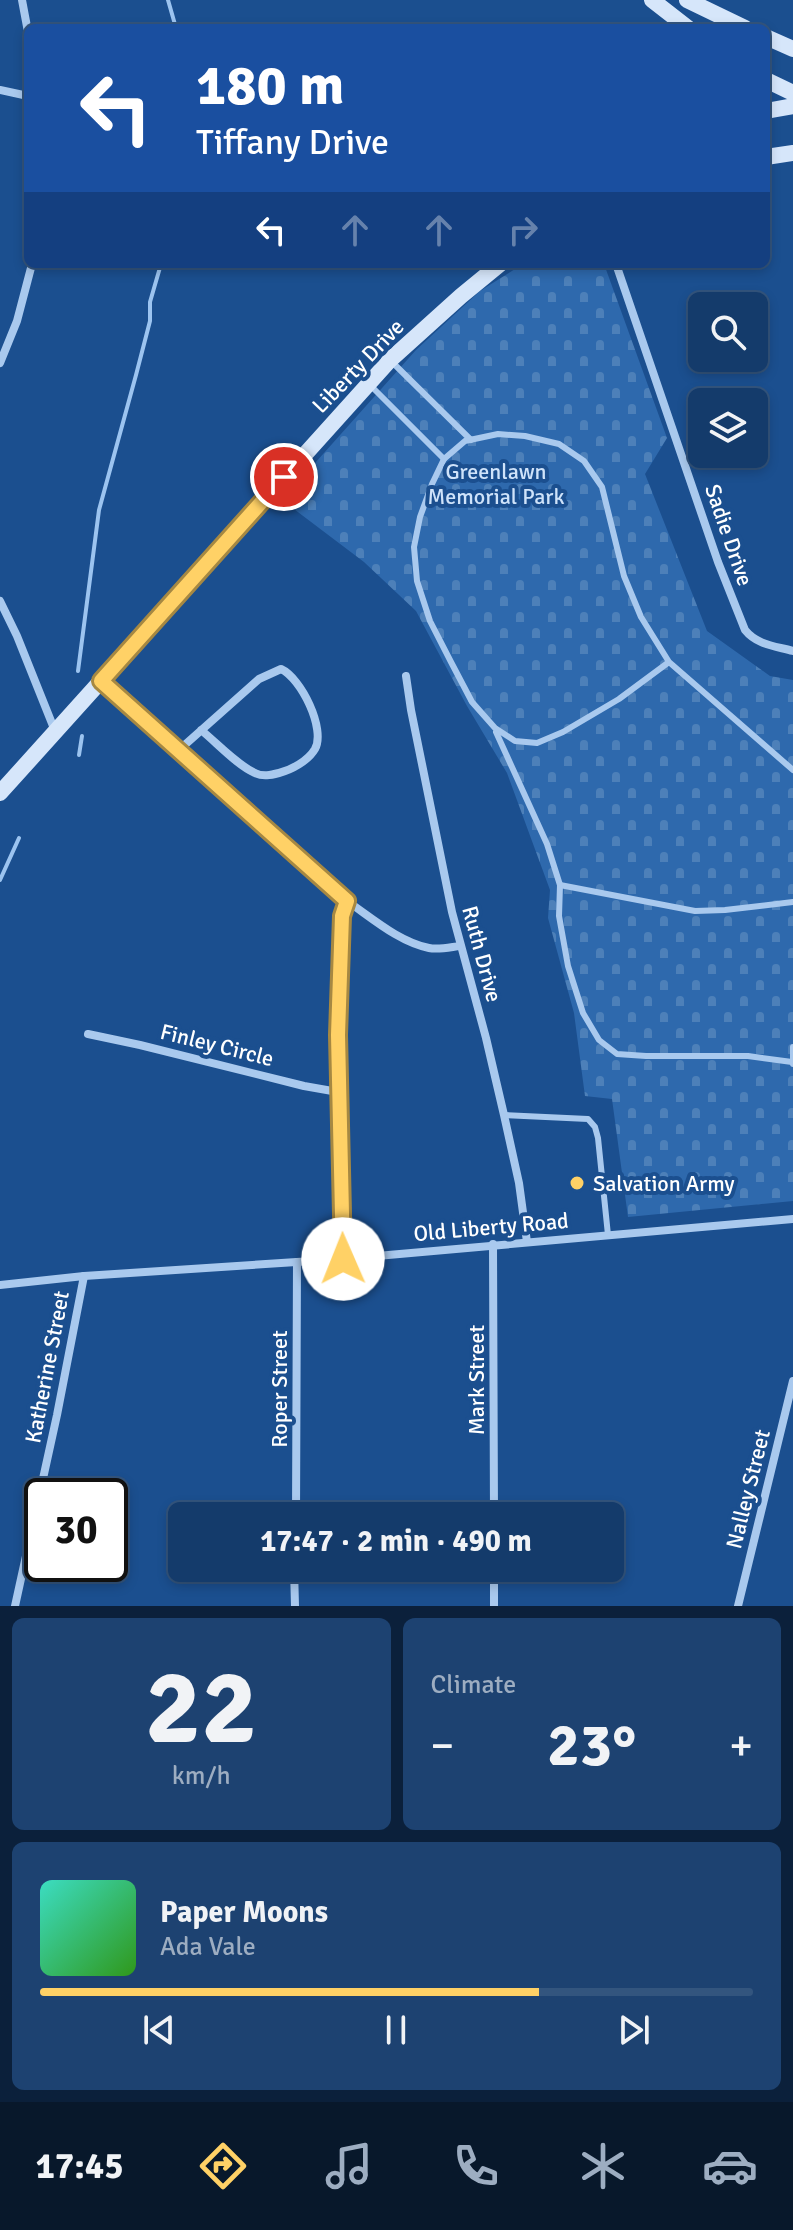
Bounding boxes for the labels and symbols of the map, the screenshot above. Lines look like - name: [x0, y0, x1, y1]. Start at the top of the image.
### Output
- street label: Liberty Drive: [306, 313, 410, 419]
- pin: [250, 443, 318, 511]
- park label: Greenlawn Memorial Park: [428, 458, 564, 510]
- street label: Sadie Drive: [699, 481, 759, 589]
- street label: Ruth Drive: [456, 903, 508, 1005]
- street label: Finley Circle: [157, 1018, 277, 1072]
- place label: Salvation Army: [593, 1170, 735, 1197]
- marker: Salvation Army: [568, 1174, 586, 1192]
- street label: Old Liberty Road: [412, 1207, 570, 1247]
- position arrow: [301, 1217, 385, 1301]
- street label: Katherine Street: [19, 1288, 75, 1445]
- street label: Mark Street: [463, 1325, 490, 1435]
- street label: Roper Street: [266, 1330, 293, 1448]
- street label: Nalley Street: [720, 1426, 776, 1551]
- speed limit sign: 30: [24, 1478, 128, 1582]

